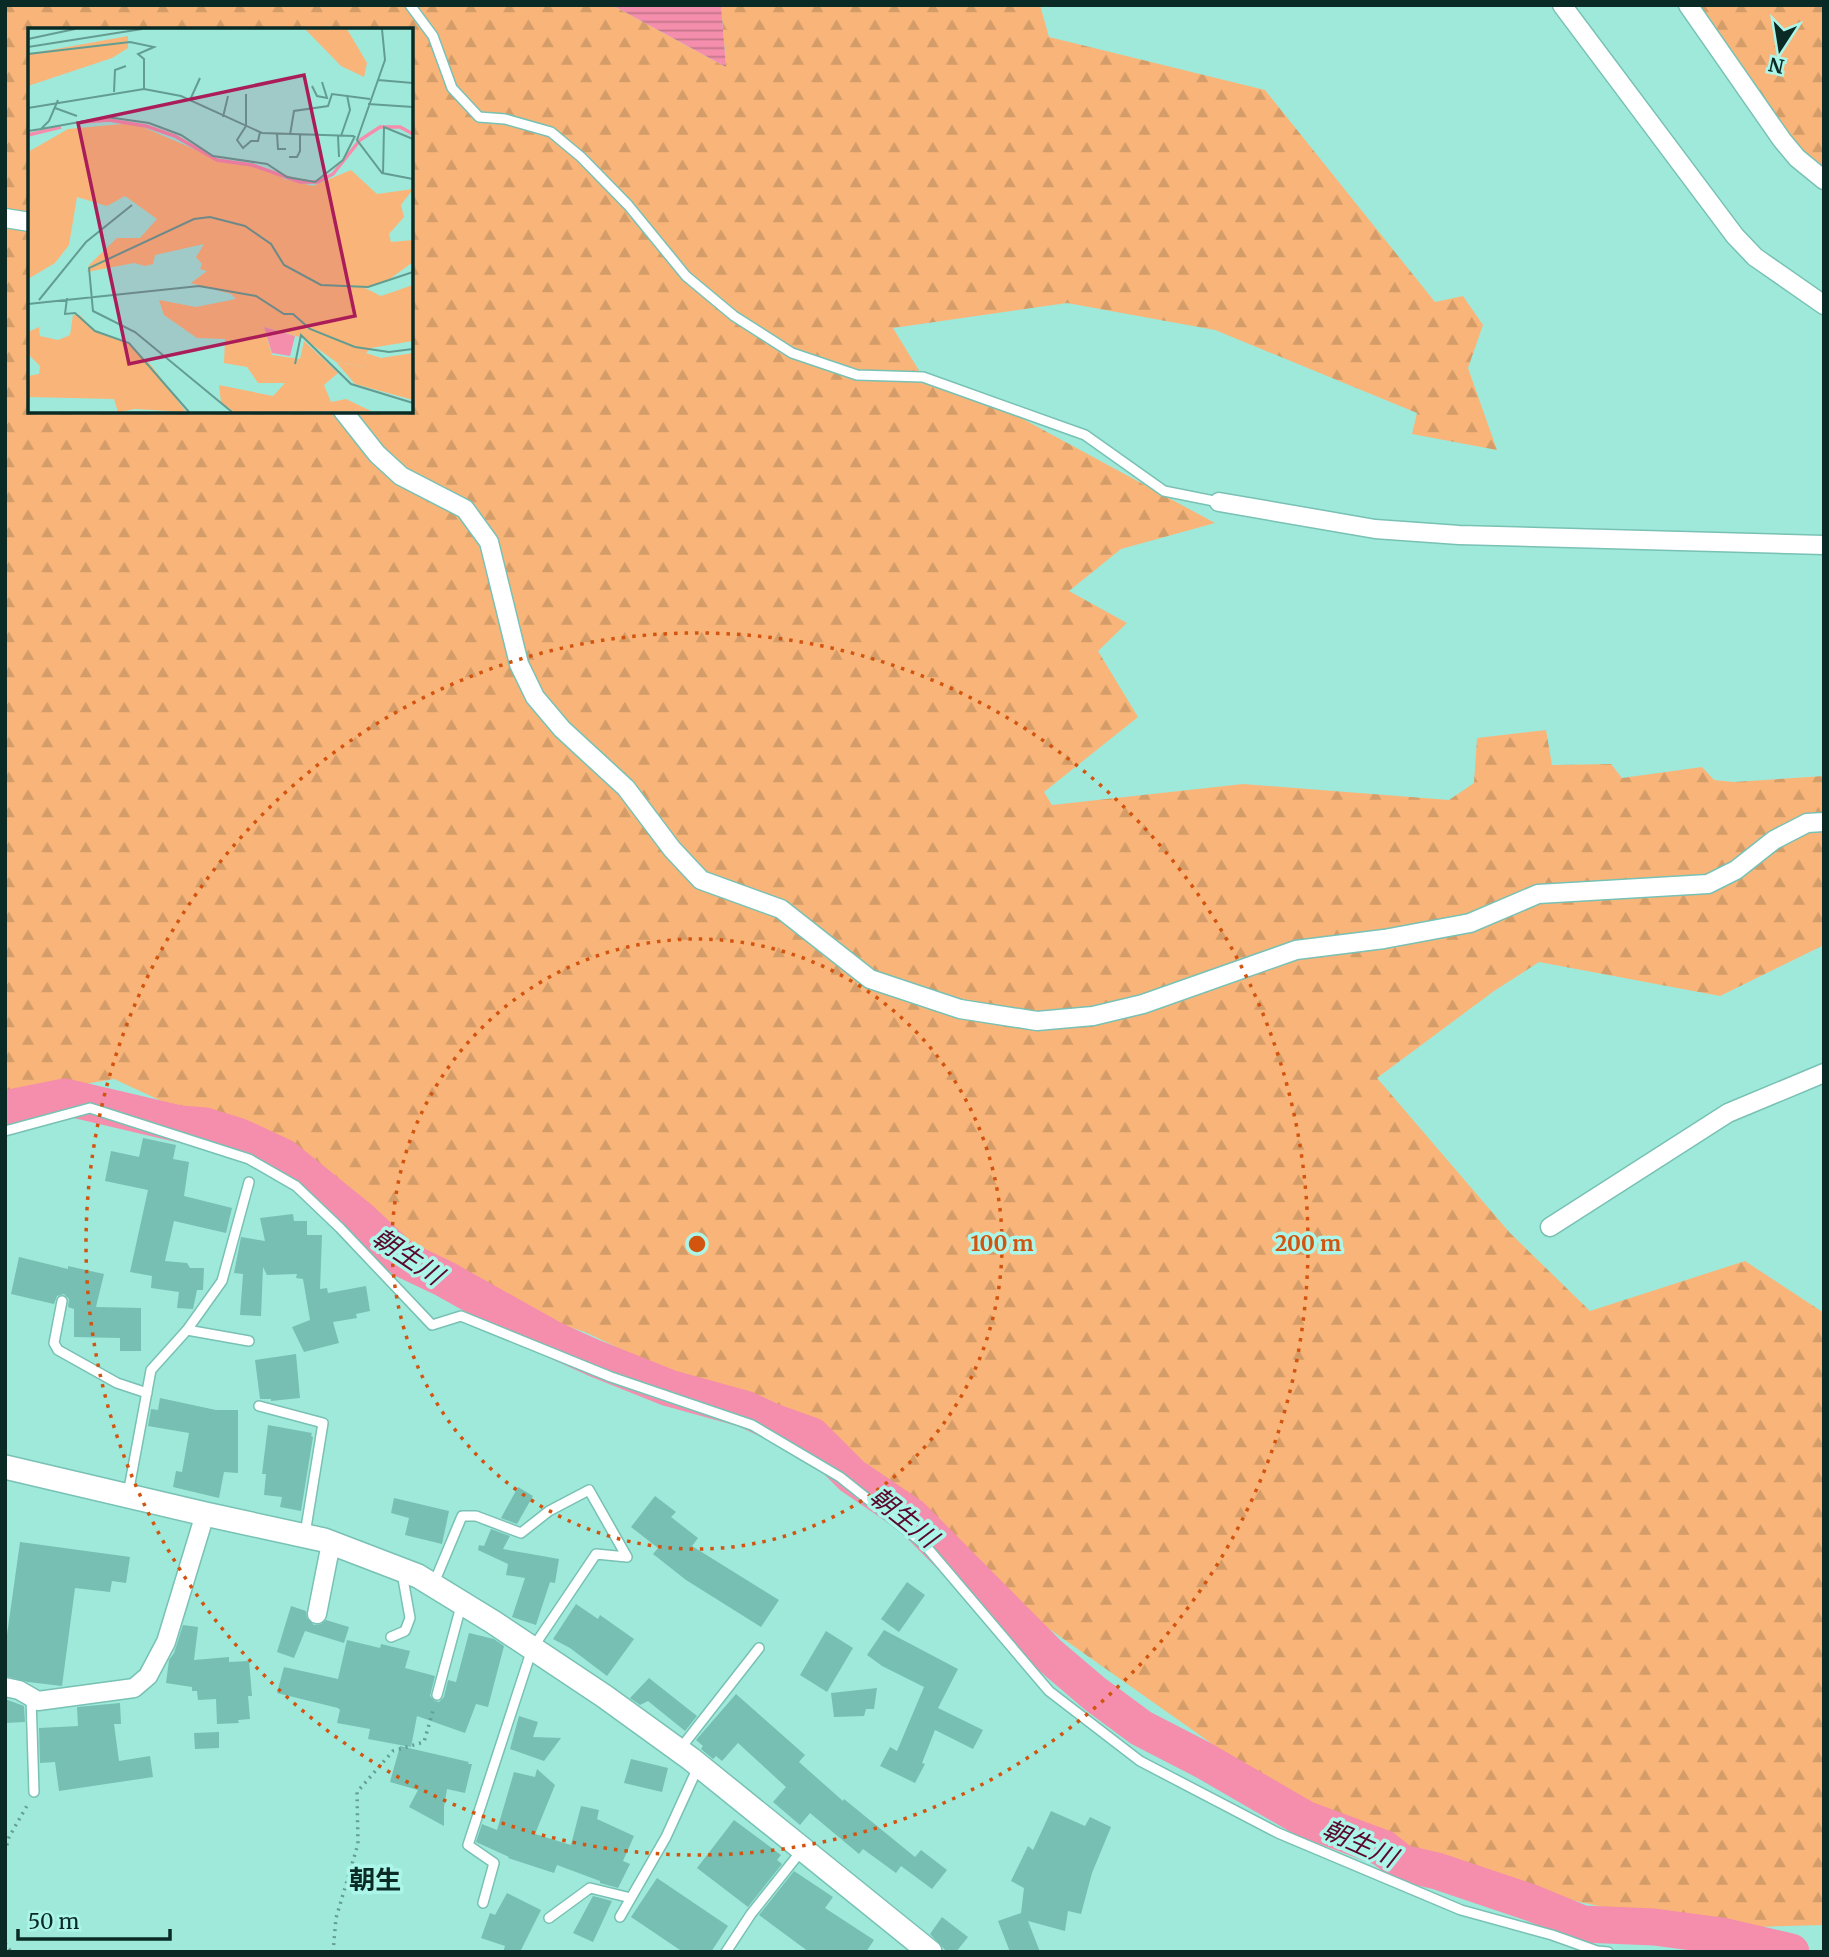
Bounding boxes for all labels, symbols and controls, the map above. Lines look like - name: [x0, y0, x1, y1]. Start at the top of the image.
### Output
- north arrow: [1745, 14, 1815, 84]
- inset map: [28, 28, 413, 413]
- text: N: [1767, 52, 1786, 79]
- water label: 朝生川: [366, 1221, 452, 1293]
- text: 100 m: [971, 1230, 1033, 1257]
- text: 200 m: [1275, 1230, 1341, 1257]
- centre of rings: [685, 1232, 709, 1256]
- water label: 朝生川: [863, 1480, 947, 1556]
- water label: 朝生川: [1318, 1812, 1405, 1875]
- district label: 朝生: [349, 1863, 401, 1896]
- scale bar: [18, 1898, 170, 1942]
- text: 50 m: [28, 1908, 79, 1935]

